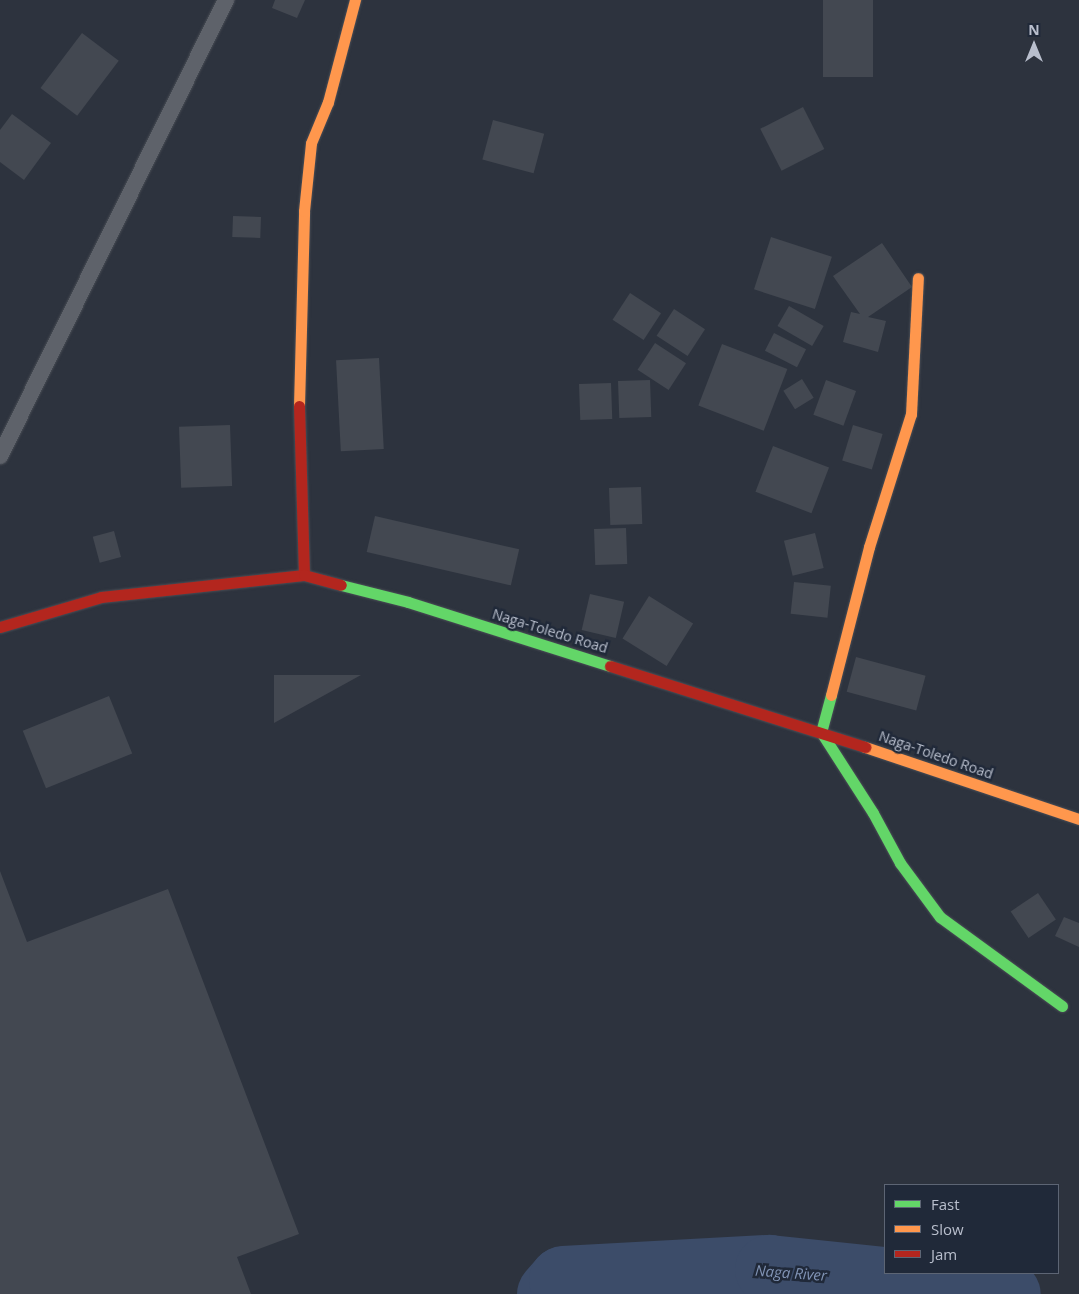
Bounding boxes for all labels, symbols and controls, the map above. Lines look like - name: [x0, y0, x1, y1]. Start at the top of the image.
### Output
- north arrow: [1009, 20, 1059, 70]
- text: N: [1028, 20, 1040, 39]
- street label: Naga-Toledo Road: [490, 605, 610, 657]
- street label: Naga-Toledo Road: [877, 728, 995, 782]
- legend: [884, 1184, 1059, 1274]
- text: Fast: [931, 1194, 960, 1214]
- text: Slow: [931, 1219, 964, 1239]
- text: Jam: [931, 1244, 957, 1264]
- water label: Naga River: [755, 1262, 827, 1284]

